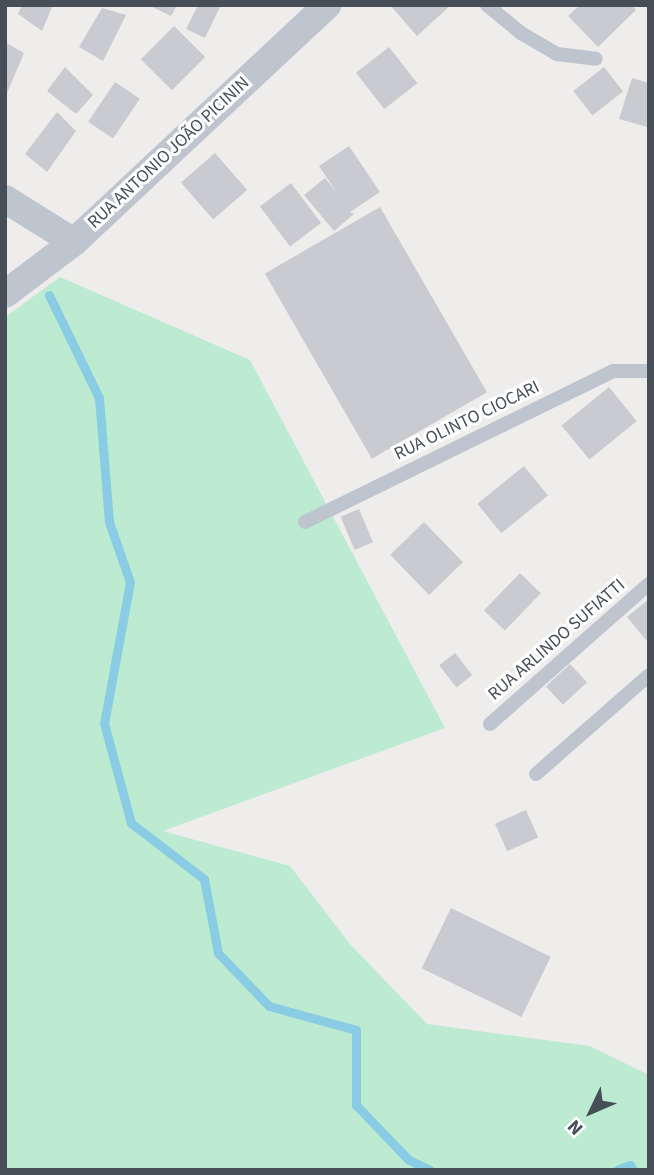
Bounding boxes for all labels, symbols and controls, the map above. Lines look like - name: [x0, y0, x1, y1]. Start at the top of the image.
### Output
- street label: RUA ANTONIO JOÃO PICININ: [84, 72, 254, 234]
- street label: RUA OLINTO CIOCARI: [391, 376, 543, 466]
- street label: RUA ARLINDO SUFIATTI: [484, 575, 630, 705]
- north arrow: [556, 1077, 626, 1147]
- text: N: [561, 1113, 590, 1141]

